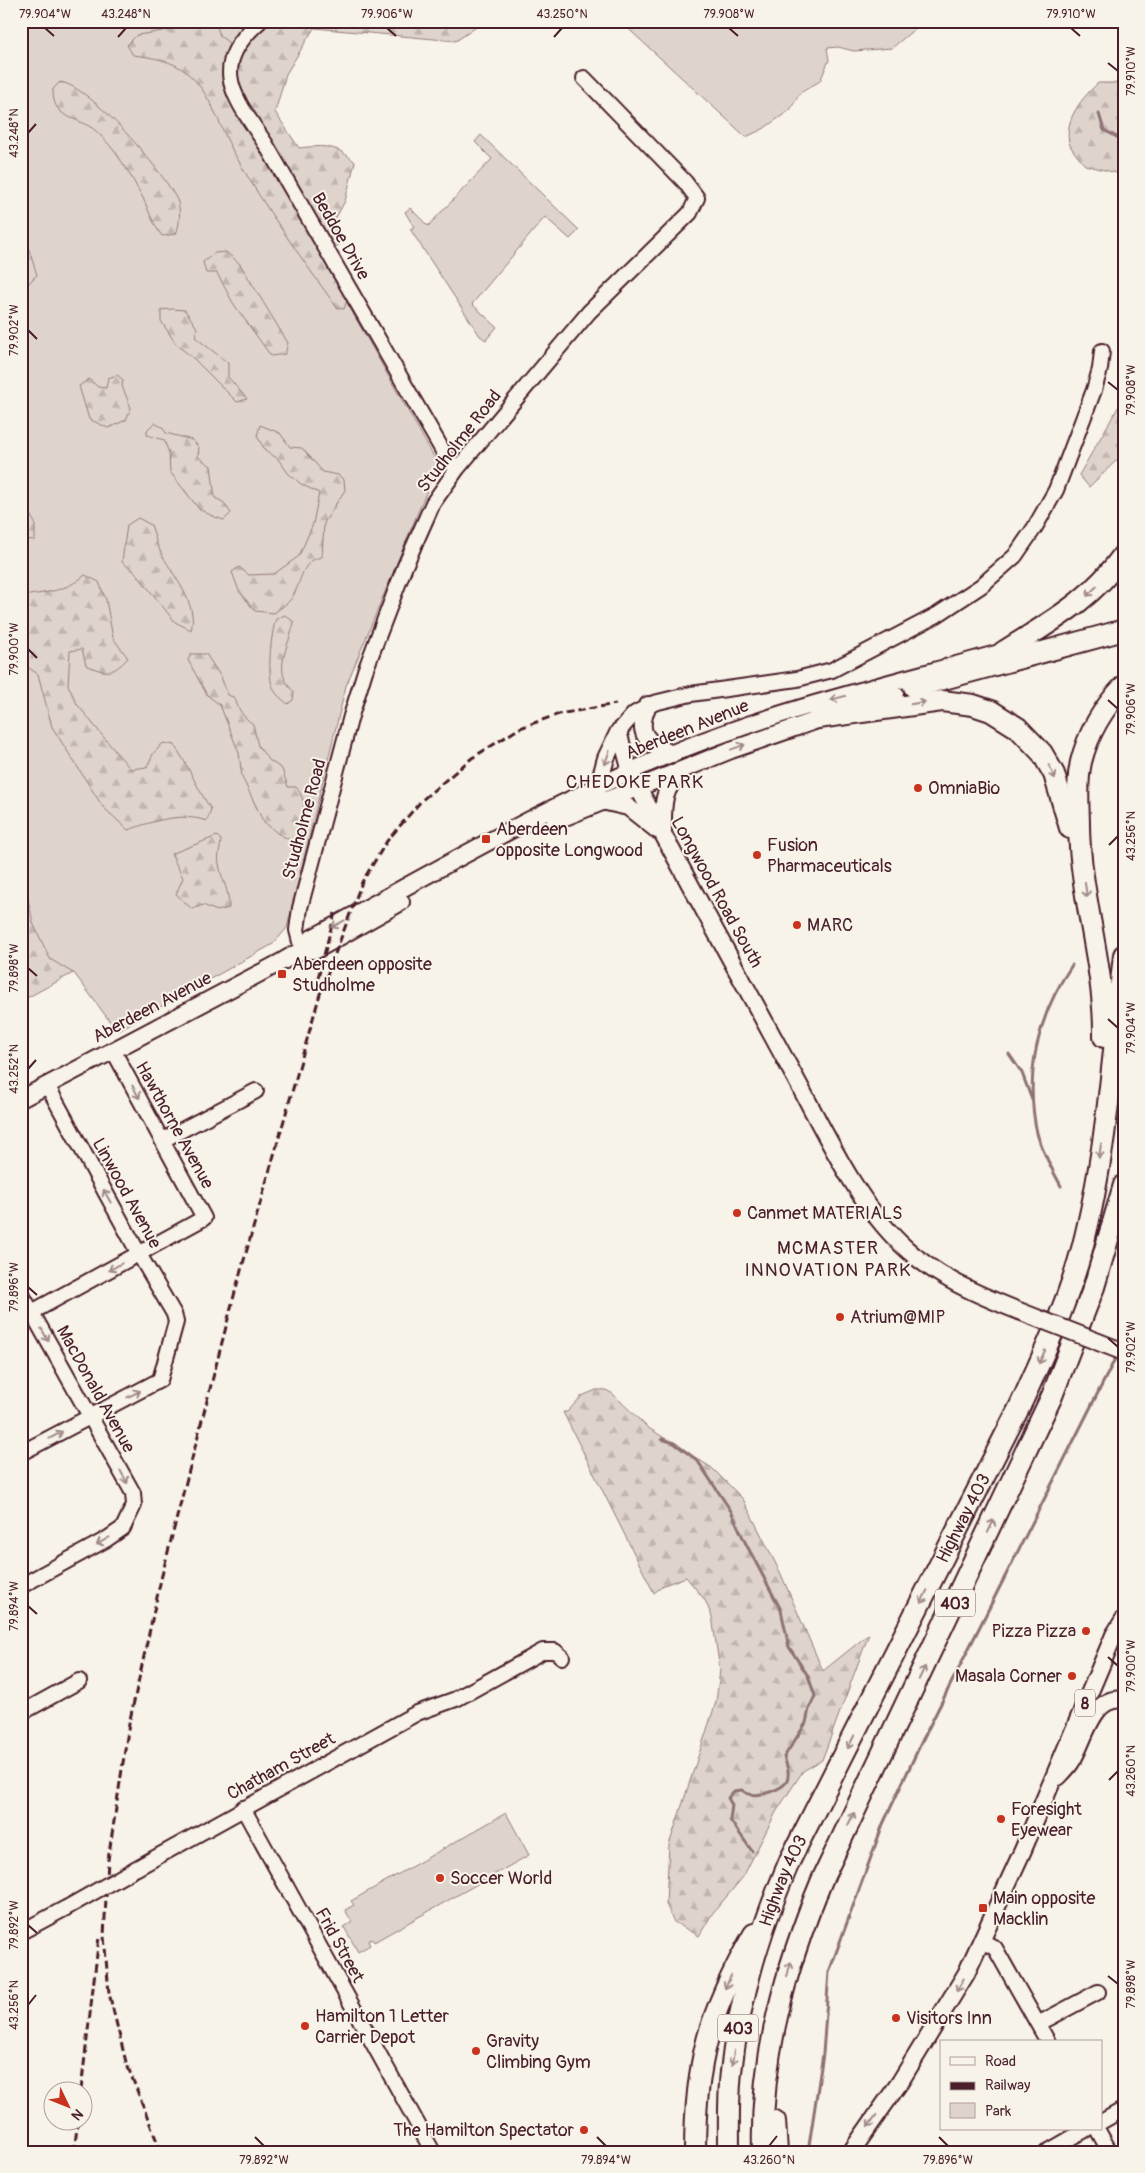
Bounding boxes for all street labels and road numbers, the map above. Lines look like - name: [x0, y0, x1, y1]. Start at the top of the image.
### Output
- street label: Beddoe Drive: [306, 188, 375, 284]
- street label: Studholme Road: [412, 385, 507, 497]
- street label: Aberdeen Avenue: [622, 694, 752, 765]
- street label: Studholme Road: [277, 756, 332, 882]
- street label: Longwood Road South: [665, 813, 768, 972]
- street label: Aberdeen Avenue: [89, 966, 216, 1048]
- street label: Hawthorne Avenue: [130, 1058, 219, 1193]
- street label: Linwood Avenue: [87, 1134, 166, 1253]
- street label: MacDonald Avenue: [51, 1322, 140, 1457]
- street label: Highway 403: [931, 1470, 996, 1567]
- road number: 403: [935, 1590, 975, 1616]
- road number: 8: [1075, 1690, 1095, 1716]
- street label: Chatham Street: [223, 1727, 340, 1806]
- street label: Highway 403: [754, 1831, 813, 1930]
- street label: Frid Street: [310, 1904, 370, 1987]
- road number: 403: [718, 2015, 758, 2042]

